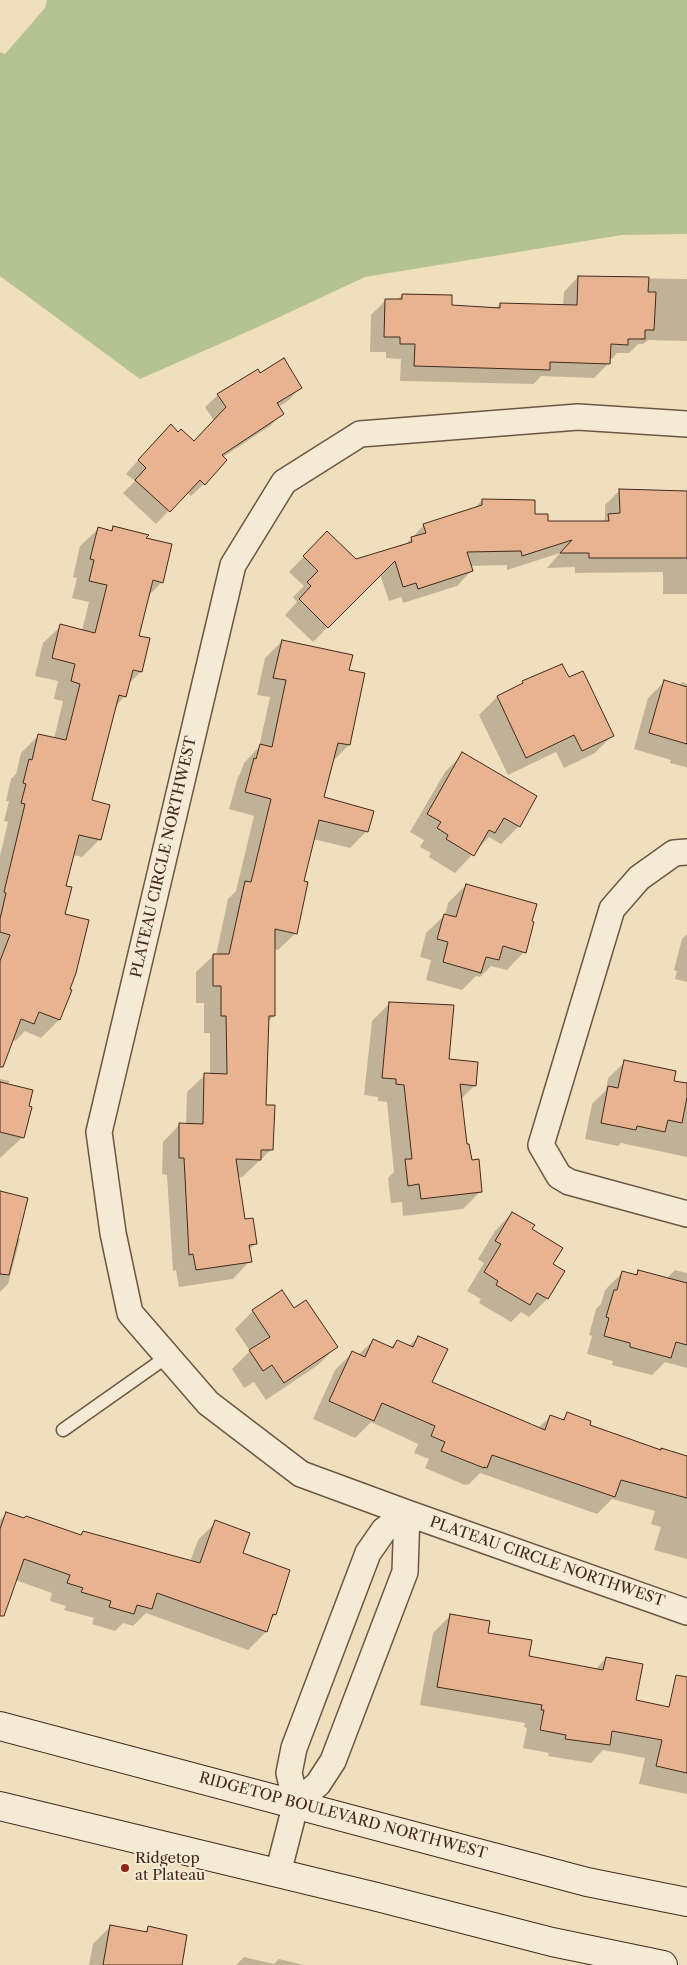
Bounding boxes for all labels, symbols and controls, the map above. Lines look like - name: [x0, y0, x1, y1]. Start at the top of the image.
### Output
- street label: PLATEAU CIRCLE NORTHWEST: [127, 734, 201, 980]
- street label: PLATEAU CIRCLE NORTHWEST: [427, 1513, 667, 1611]
- street label: RIDGETOP BOULEVARD NORTHWEST: [197, 1769, 489, 1863]
- place label: Ridgetop at Plateau: [135, 1850, 205, 1885]
- marker: Ridgetop at Plateau: [119, 1862, 131, 1874]

